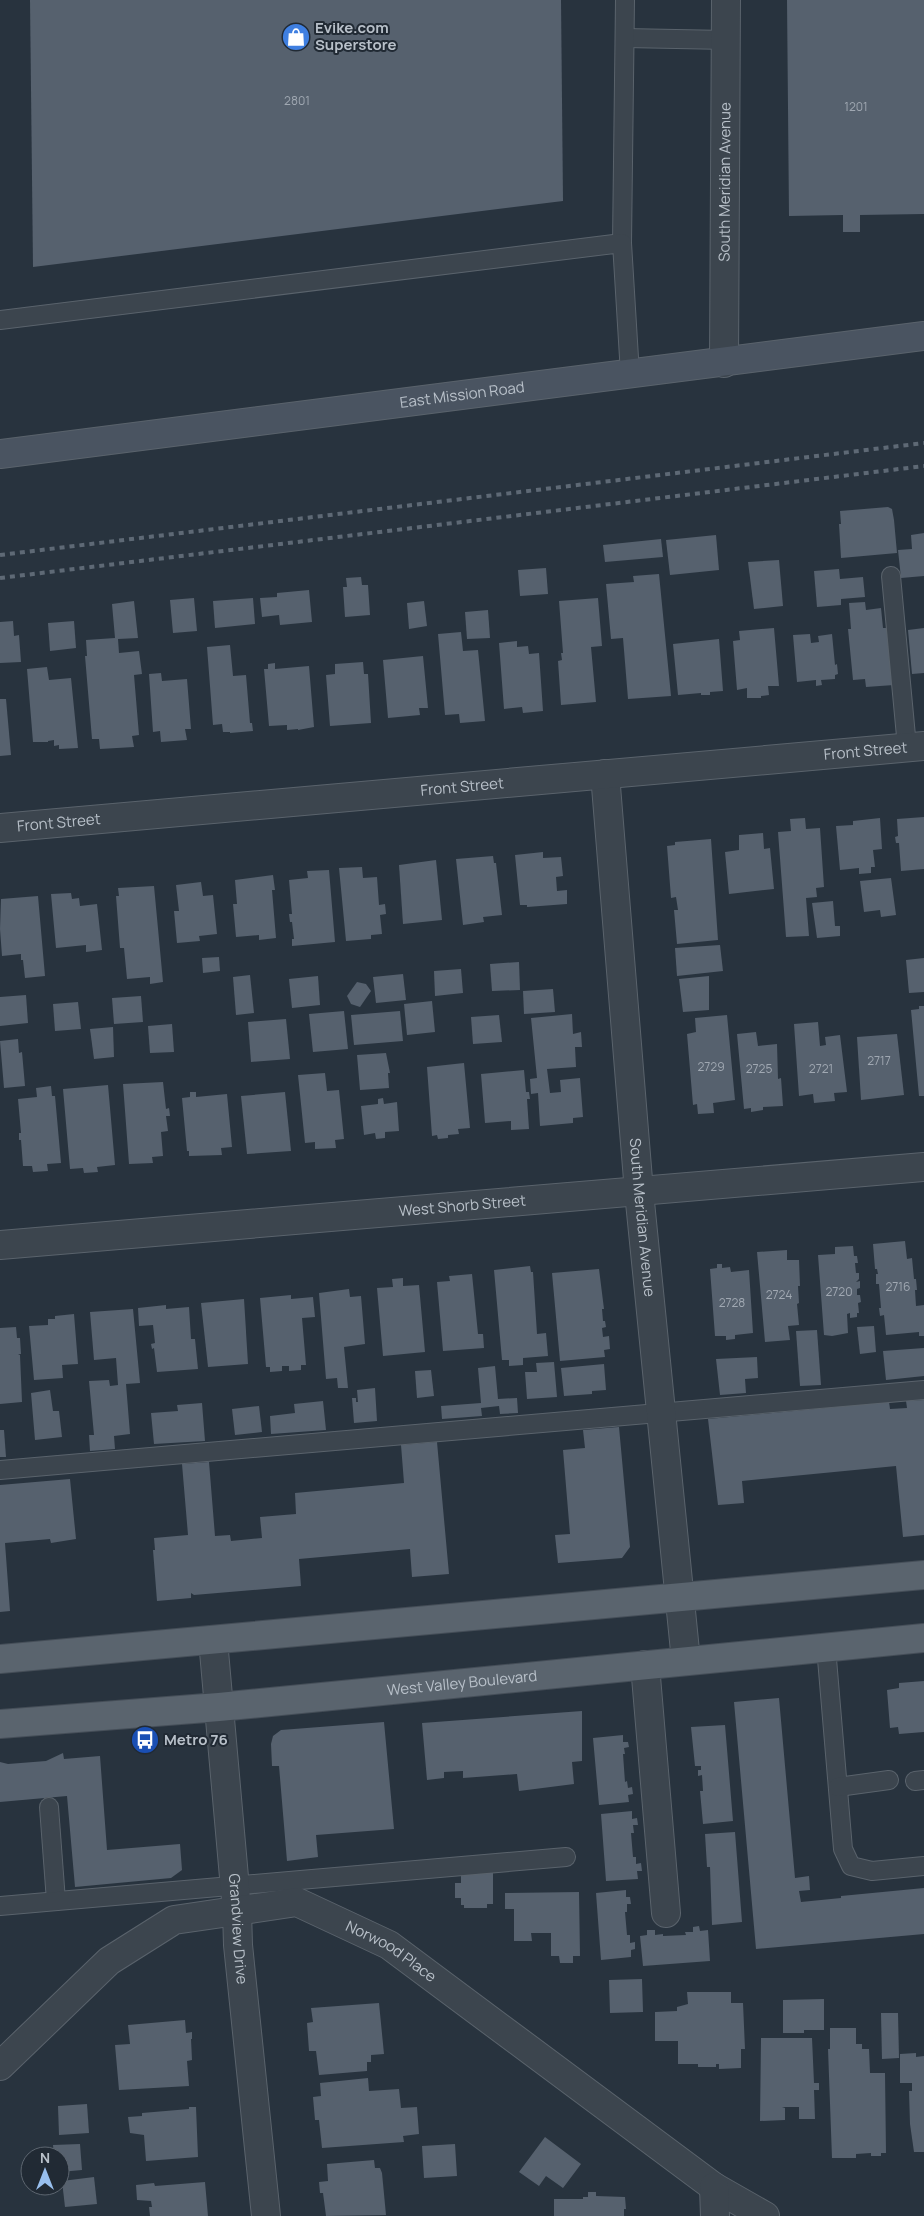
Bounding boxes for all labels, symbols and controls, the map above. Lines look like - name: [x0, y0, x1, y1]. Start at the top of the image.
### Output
- place label: Evike.com Superstore: [315, 17, 397, 55]
- shop icon: Evike.com Superstore: [281, 22, 311, 52]
- house number: 2801: [284, 92, 310, 109]
- house number: 1201: [844, 98, 868, 115]
- street label: South Meridian Avenue: [714, 102, 735, 262]
- street label: East Mission Road: [399, 376, 526, 413]
- street label: Front Street: [823, 737, 908, 765]
- street label: Front Street: [420, 772, 505, 801]
- street label: Front Street: [16, 808, 101, 836]
- house number: 2717: [867, 1052, 891, 1069]
- house number: 2729: [697, 1058, 725, 1075]
- house number: 2725: [746, 1060, 772, 1077]
- house number: 2721: [809, 1060, 833, 1077]
- street label: South Meridian Avenue: [625, 1137, 660, 1298]
- street label: West Shorb Street: [398, 1190, 527, 1221]
- house number: 2716: [886, 1278, 911, 1295]
- house number: 2720: [825, 1283, 853, 1300]
- house number: 2724: [766, 1286, 792, 1303]
- house number: 2728: [719, 1294, 745, 1311]
- street label: West Valley Boulevard: [386, 1665, 538, 1700]
- bus stop icon: Metro 76: [130, 1725, 160, 1755]
- place label: Metro 76: [164, 1729, 228, 1750]
- street label: Grandview Drive: [224, 1873, 253, 1985]
- street label: Norwood Place: [342, 1915, 441, 1987]
- north arrow: [20, 2146, 70, 2196]
- text: N: [40, 2148, 50, 2167]

